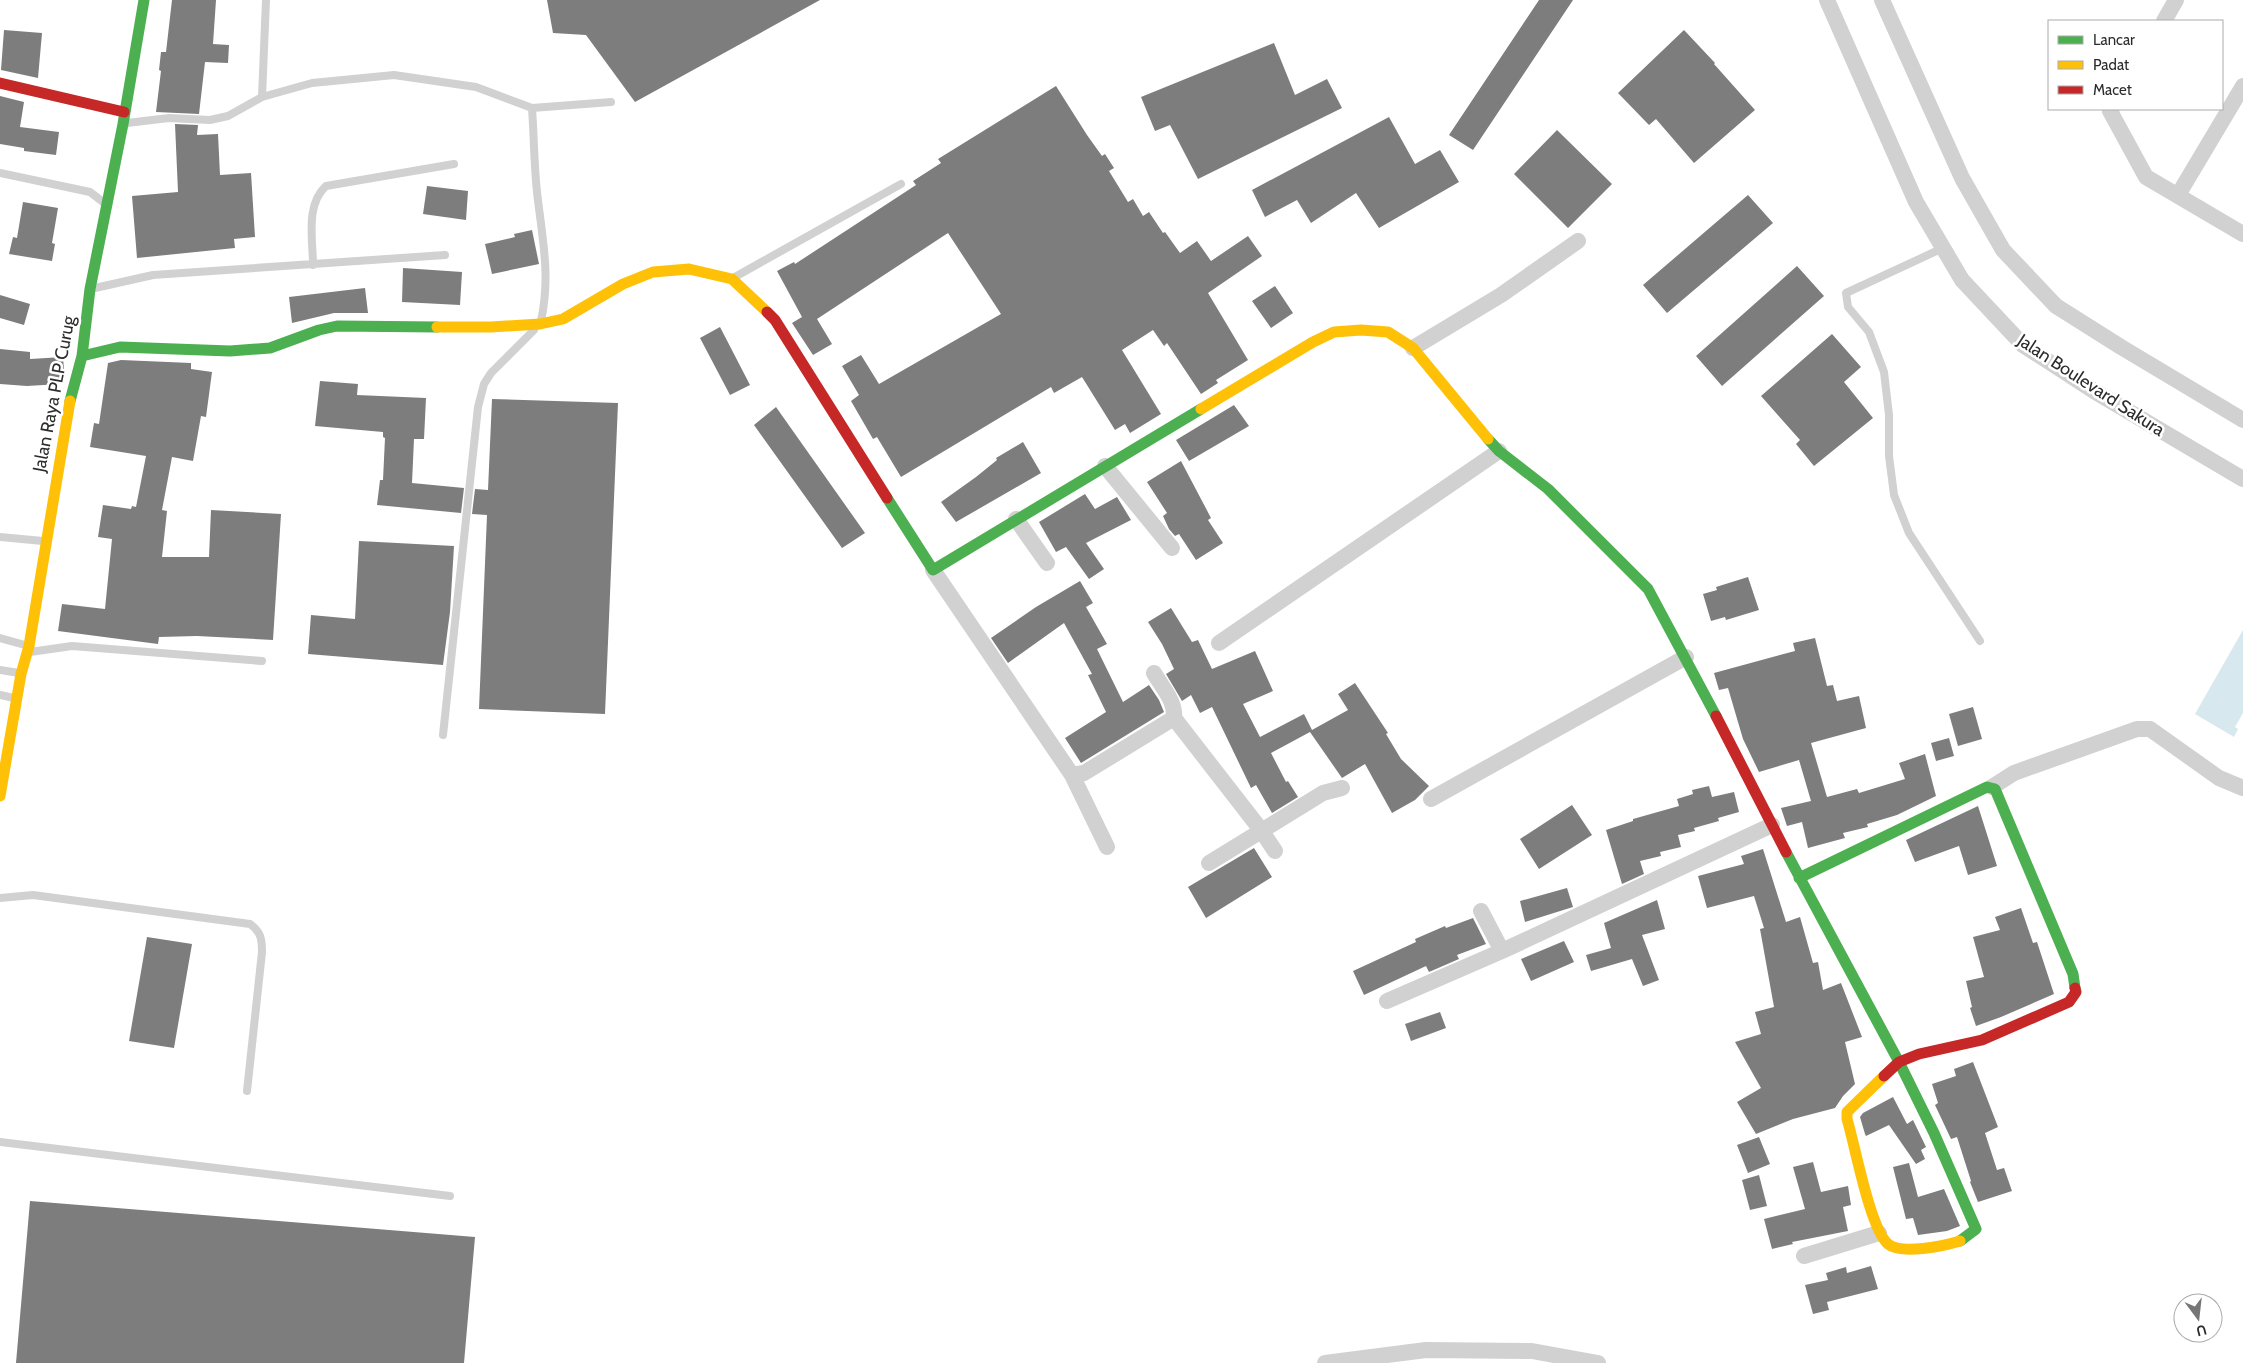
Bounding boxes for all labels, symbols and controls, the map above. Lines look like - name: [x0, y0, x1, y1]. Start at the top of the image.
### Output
- legend: [2048, 20, 2223, 110]
- text: Lancar: [2093, 31, 2135, 49]
- text: Padat: [2093, 56, 2129, 74]
- text: Macet: [2093, 81, 2132, 99]
- street label: Jalan Raya PLP Curug: [28, 313, 80, 475]
- street label: Jalan Boulevard Sakura: [2012, 329, 2169, 441]
- north arrow: [2173, 1293, 2223, 1343]
- text: U: [2194, 1321, 2209, 1341]

